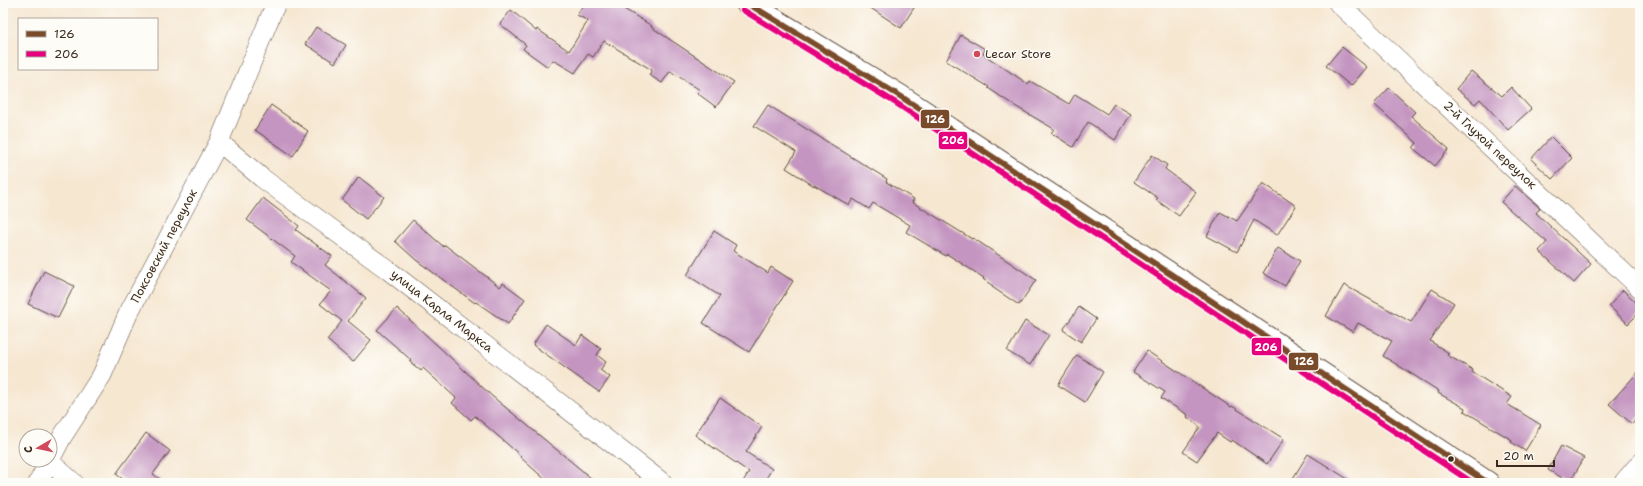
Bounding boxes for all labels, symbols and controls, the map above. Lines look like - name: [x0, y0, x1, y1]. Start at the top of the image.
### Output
- legend: [18, 18, 158, 70]
- text: 126: [54, 26, 75, 42]
- text: 206: [54, 46, 79, 62]
- place label: Lecar Store: [985, 46, 1051, 62]
- marker: Lecar Store: [972, 49, 982, 59]
- street label: 2-й Глухой переулок: [1440, 98, 1541, 193]
- line badge: 126: [920, 109, 950, 129]
- text: 126: [925, 112, 945, 127]
- line badge: 206: [938, 131, 968, 150]
- text: 206: [942, 133, 965, 148]
- street label: Поксовский переулок: [127, 186, 201, 306]
- street label: улица Карла Маркса: [388, 266, 497, 356]
- line badge: 206: [1251, 337, 1282, 356]
- text: 206: [1255, 340, 1278, 355]
- line badge: 126: [1288, 352, 1319, 371]
- text: 126: [1294, 354, 1314, 369]
- north arrow: [18, 428, 58, 468]
- scale bar: [1497, 442, 1554, 468]
- text: С: [21, 445, 37, 454]
- text: 20 m: [1503, 448, 1534, 464]
- unlabelled marker: [1446, 454, 1456, 464]

